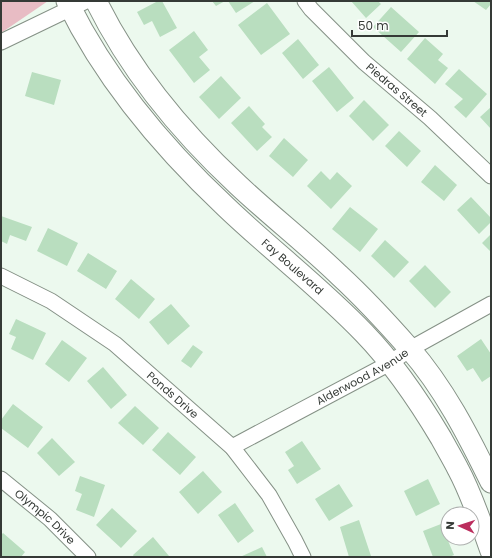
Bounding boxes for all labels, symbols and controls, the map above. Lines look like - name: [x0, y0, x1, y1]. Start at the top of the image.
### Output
- scale bar: [352, 12, 447, 38]
- text: 50 m: [358, 17, 389, 34]
- street label: Piedras Street: [363, 59, 431, 120]
- street label: Fay Boulevard: [258, 235, 327, 298]
- street label: Alderwood Avenue: [313, 344, 412, 409]
- street label: Ponds Drive: [143, 368, 202, 422]
- street label: Olympic Drive: [11, 485, 79, 548]
- north arrow: [440, 506, 480, 546]
- text: N: [442, 521, 458, 530]

